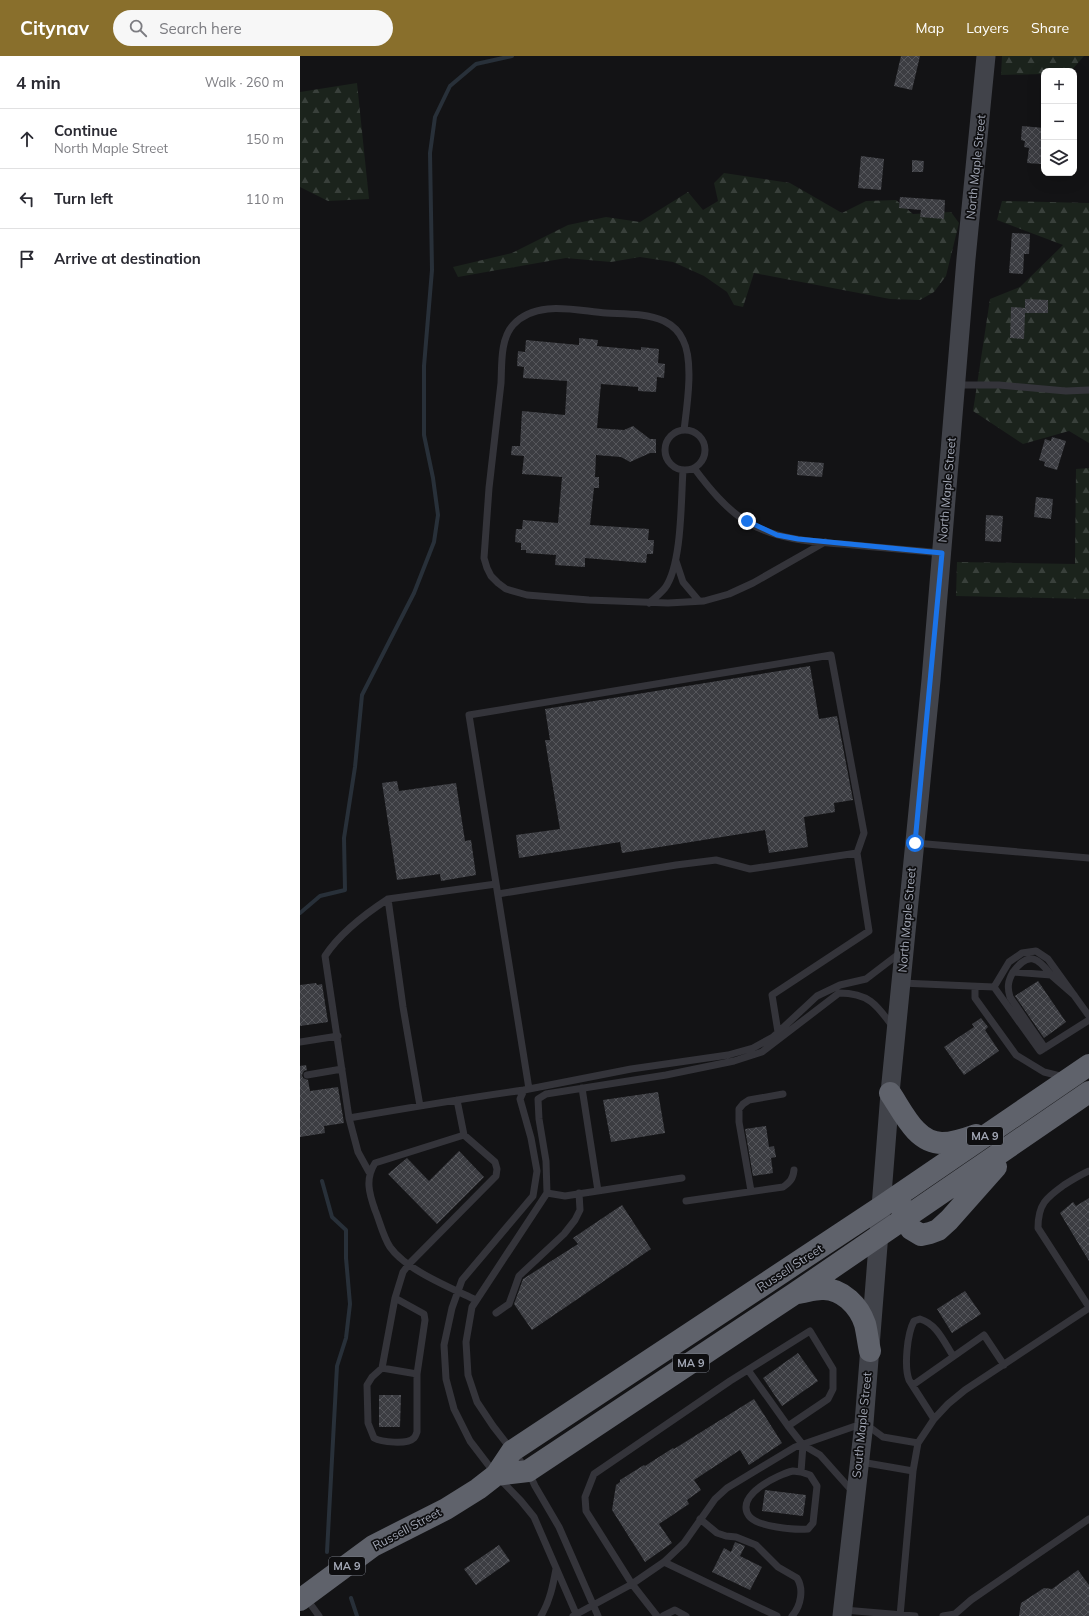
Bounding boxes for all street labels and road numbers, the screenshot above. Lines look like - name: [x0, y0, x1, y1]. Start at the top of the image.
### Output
- street label: North Maple Street: [963, 114, 988, 220]
- street label: North Maple Street: [934, 437, 959, 543]
- street label: North Maple Street: [894, 867, 919, 973]
- road number: MA 9: [967, 1127, 1003, 1145]
- street label: Russell Street: [754, 1241, 826, 1294]
- road number: MA 9: [673, 1354, 709, 1372]
- street label: South Maple Street: [849, 1371, 875, 1478]
- street label: Russell Street: [370, 1504, 444, 1553]
- road number: MA 9: [329, 1557, 365, 1575]

